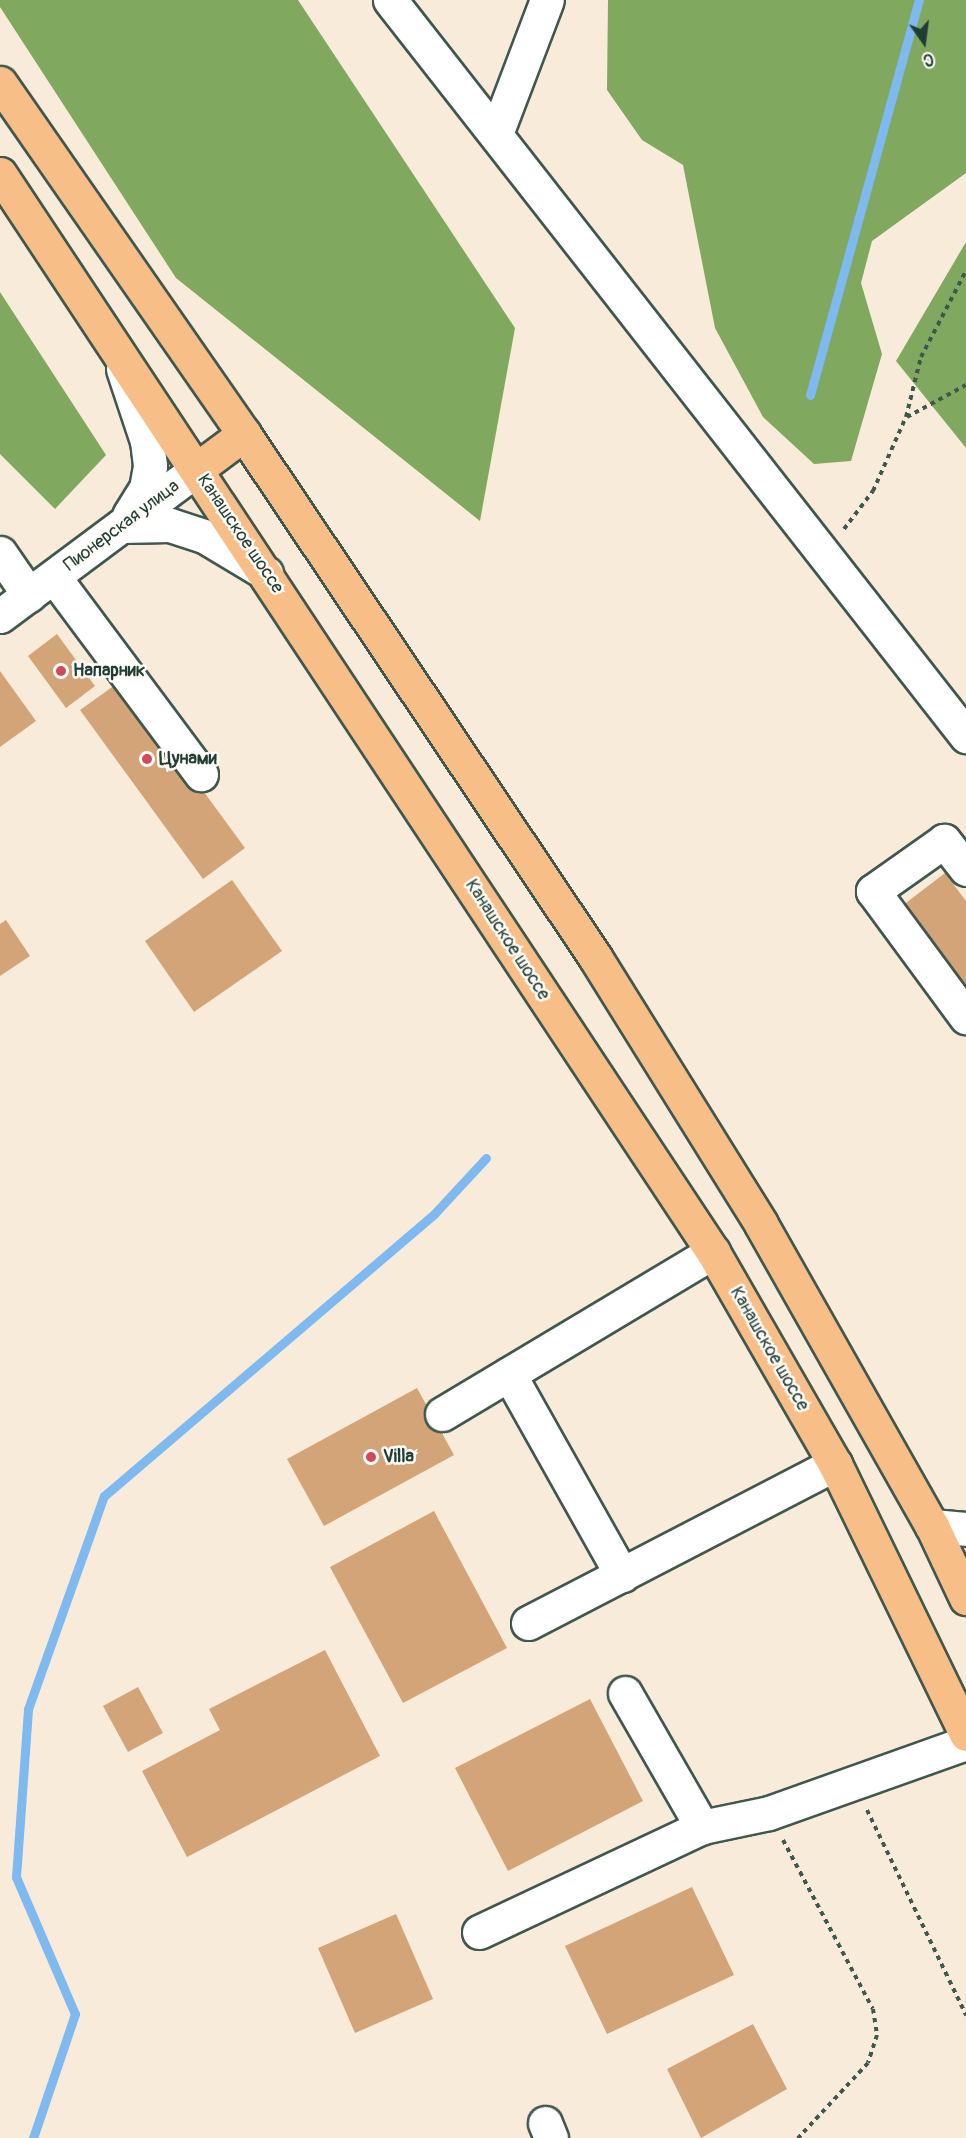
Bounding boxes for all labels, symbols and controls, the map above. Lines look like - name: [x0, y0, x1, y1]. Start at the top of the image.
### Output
- north arrow: [894, 12, 954, 72]
- text: С: [921, 49, 936, 70]
- street label: Канашское шоссе: [192, 470, 288, 598]
- street label: Пионерская улица: [60, 476, 184, 576]
- place label: Напарник: [73, 660, 145, 682]
- marker: Напарник: [54, 664, 68, 678]
- place label: Цунами: [159, 748, 217, 770]
- marker: Цунами: [140, 752, 154, 766]
- street label: Канашское шоссе: [460, 876, 554, 1004]
- street label: Канашское шоссе: [725, 1283, 813, 1415]
- place label: Villa: [383, 1446, 414, 1468]
- marker: Villa: [364, 1450, 378, 1464]

